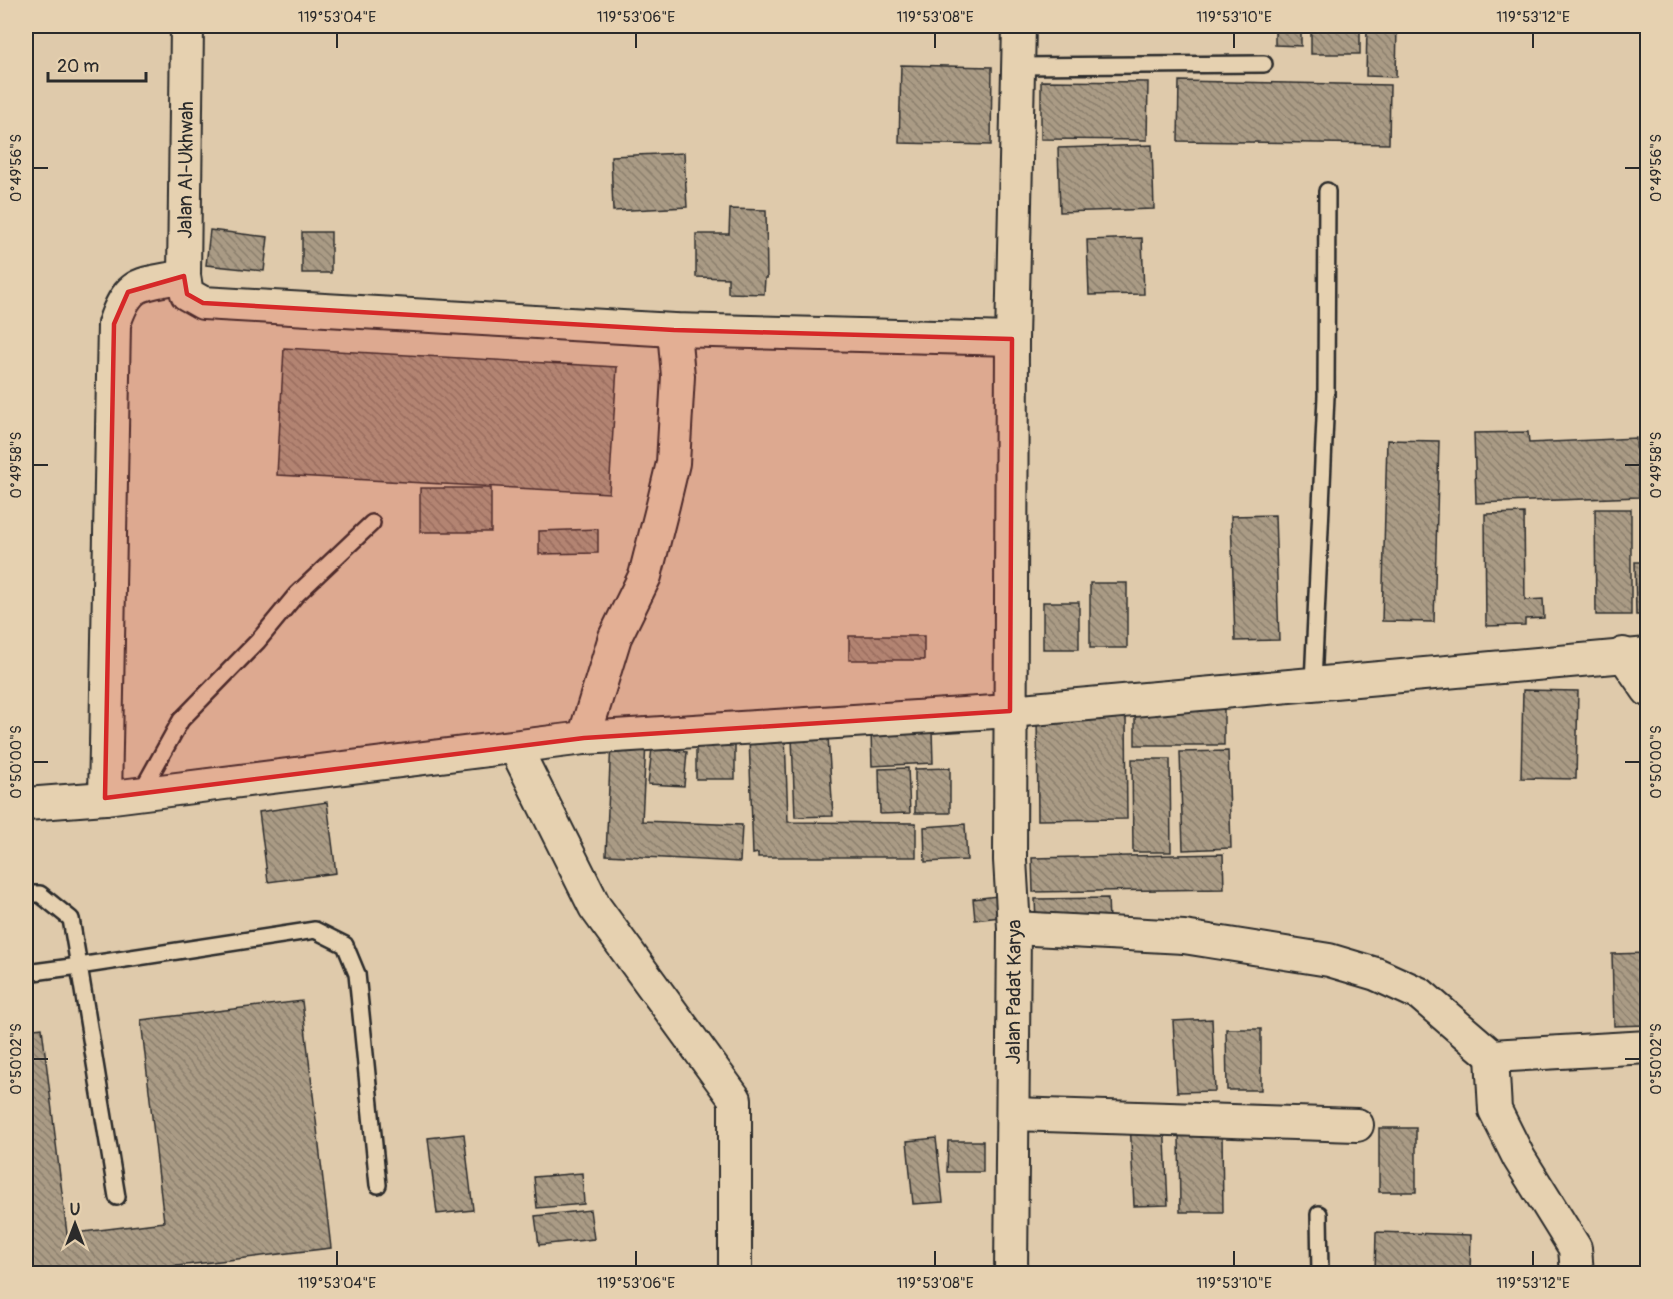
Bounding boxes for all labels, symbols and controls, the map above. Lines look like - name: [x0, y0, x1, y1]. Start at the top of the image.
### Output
- text: 119°53'04"E: [298, 8, 376, 27]
- text: 119°53'06"E: [597, 8, 675, 27]
- text: 119°53'08"E: [896, 8, 974, 27]
- text: 119°53'10"E: [1196, 8, 1272, 27]
- text: 119°53'12"E: [1496, 8, 1570, 27]
- scale bar: [48, 45, 146, 83]
- text: 20 m: [57, 55, 99, 78]
- street label: Jalan Al-Ukhwah: [172, 101, 199, 239]
- text: 0°49'56"S: [7, 134, 26, 202]
- text: 0°49'56"S: [1647, 134, 1666, 202]
- text: 0°49'58"S: [7, 432, 26, 498]
- text: 0°49'58"S: [1647, 432, 1666, 498]
- text: 0°50'00"S: [7, 725, 26, 799]
- text: 0°50'00"S: [1647, 725, 1666, 799]
- street label: Jalan Padat Karya: [1001, 919, 1027, 1065]
- text: 0°50'02"S: [7, 1023, 26, 1095]
- text: 0°50'02"S: [1647, 1023, 1666, 1095]
- north arrow: [45, 1194, 105, 1254]
- text: U: [70, 1200, 81, 1220]
- text: 119°53'04"E: [298, 1274, 376, 1293]
- text: 119°53'06"E: [597, 1274, 675, 1293]
- text: 119°53'08"E: [896, 1274, 974, 1293]
- text: 119°53'10"E: [1196, 1274, 1272, 1293]
- text: 119°53'12"E: [1496, 1274, 1570, 1293]

